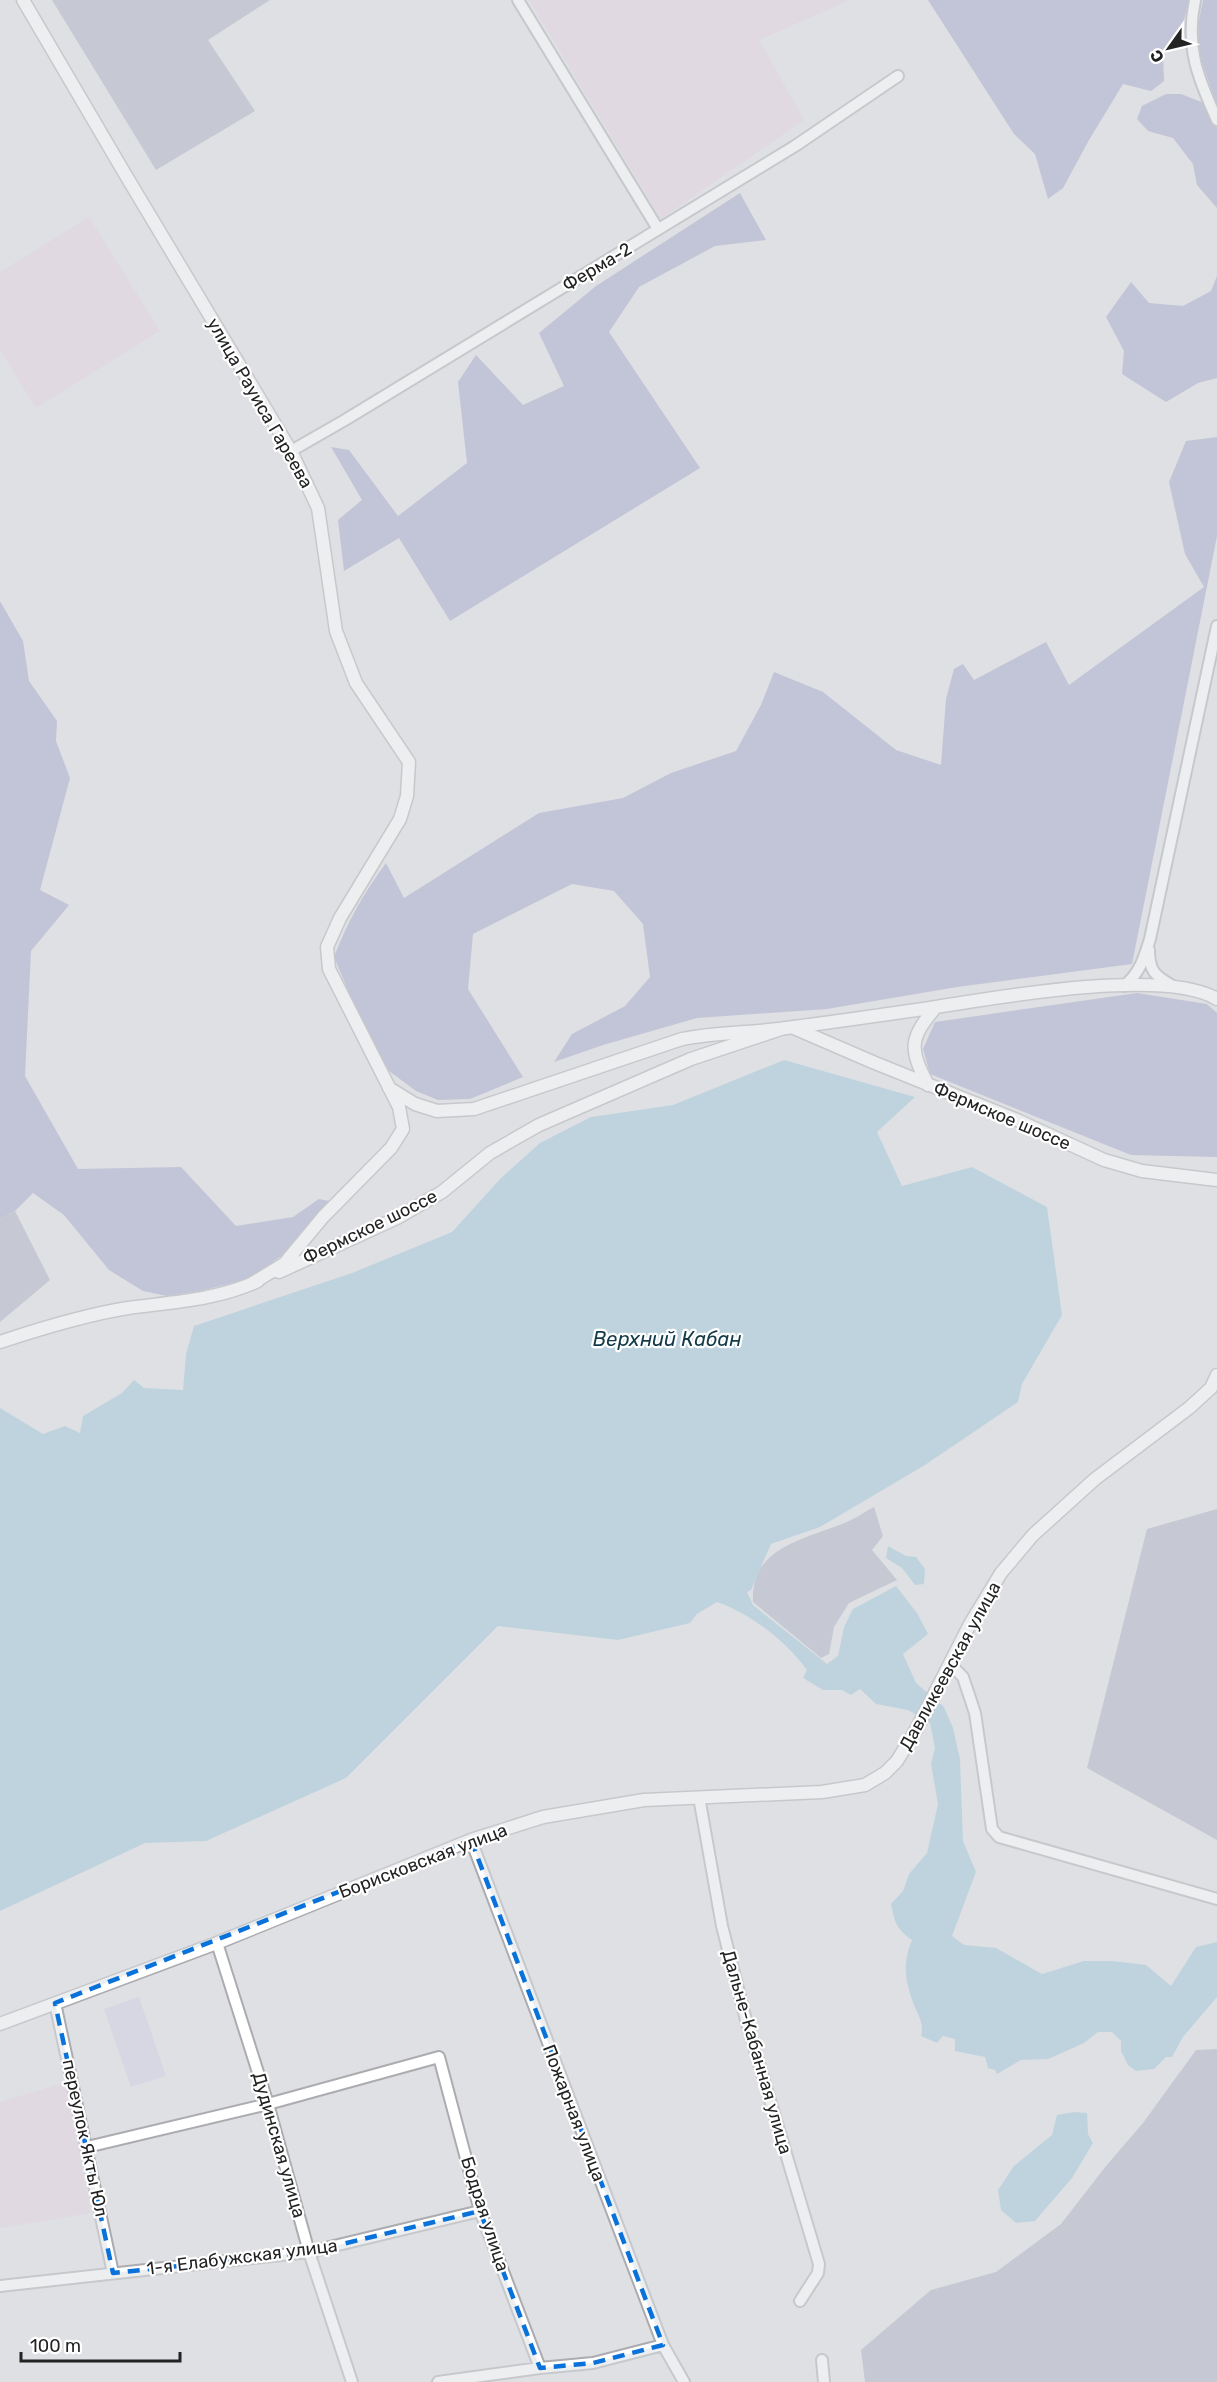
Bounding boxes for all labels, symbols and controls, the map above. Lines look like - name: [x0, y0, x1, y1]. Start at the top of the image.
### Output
- north arrow: [1139, 18, 1199, 78]
- text: С: [1146, 46, 1168, 66]
- street label: Ферма-2: [558, 238, 636, 296]
- street label: улица Рауиса Гареева: [202, 314, 318, 492]
- street label: Фермское шоссе: [930, 1077, 1074, 1155]
- street label: Фермское шоссе: [299, 1185, 441, 1269]
- water label: Верхний Кабан: [593, 1327, 741, 1351]
- street label: Давликеевская улица: [895, 1578, 1005, 1754]
- street label: Борисковская улица: [336, 1819, 510, 1903]
- street label: Дальне-Кабанная улица: [717, 1947, 797, 2157]
- street label: Пожарная улица: [538, 2041, 610, 2185]
- street label: переулок Якты Юл: [58, 2057, 112, 2219]
- street label: Дудинская улица: [248, 2069, 310, 2221]
- street label: Бодрая улица: [456, 2154, 514, 2274]
- street label: 1-я Елабужская улица: [145, 2234, 339, 2280]
- scale bar: [21, 2325, 180, 2363]
- text: 100 m: [30, 2335, 81, 2357]

